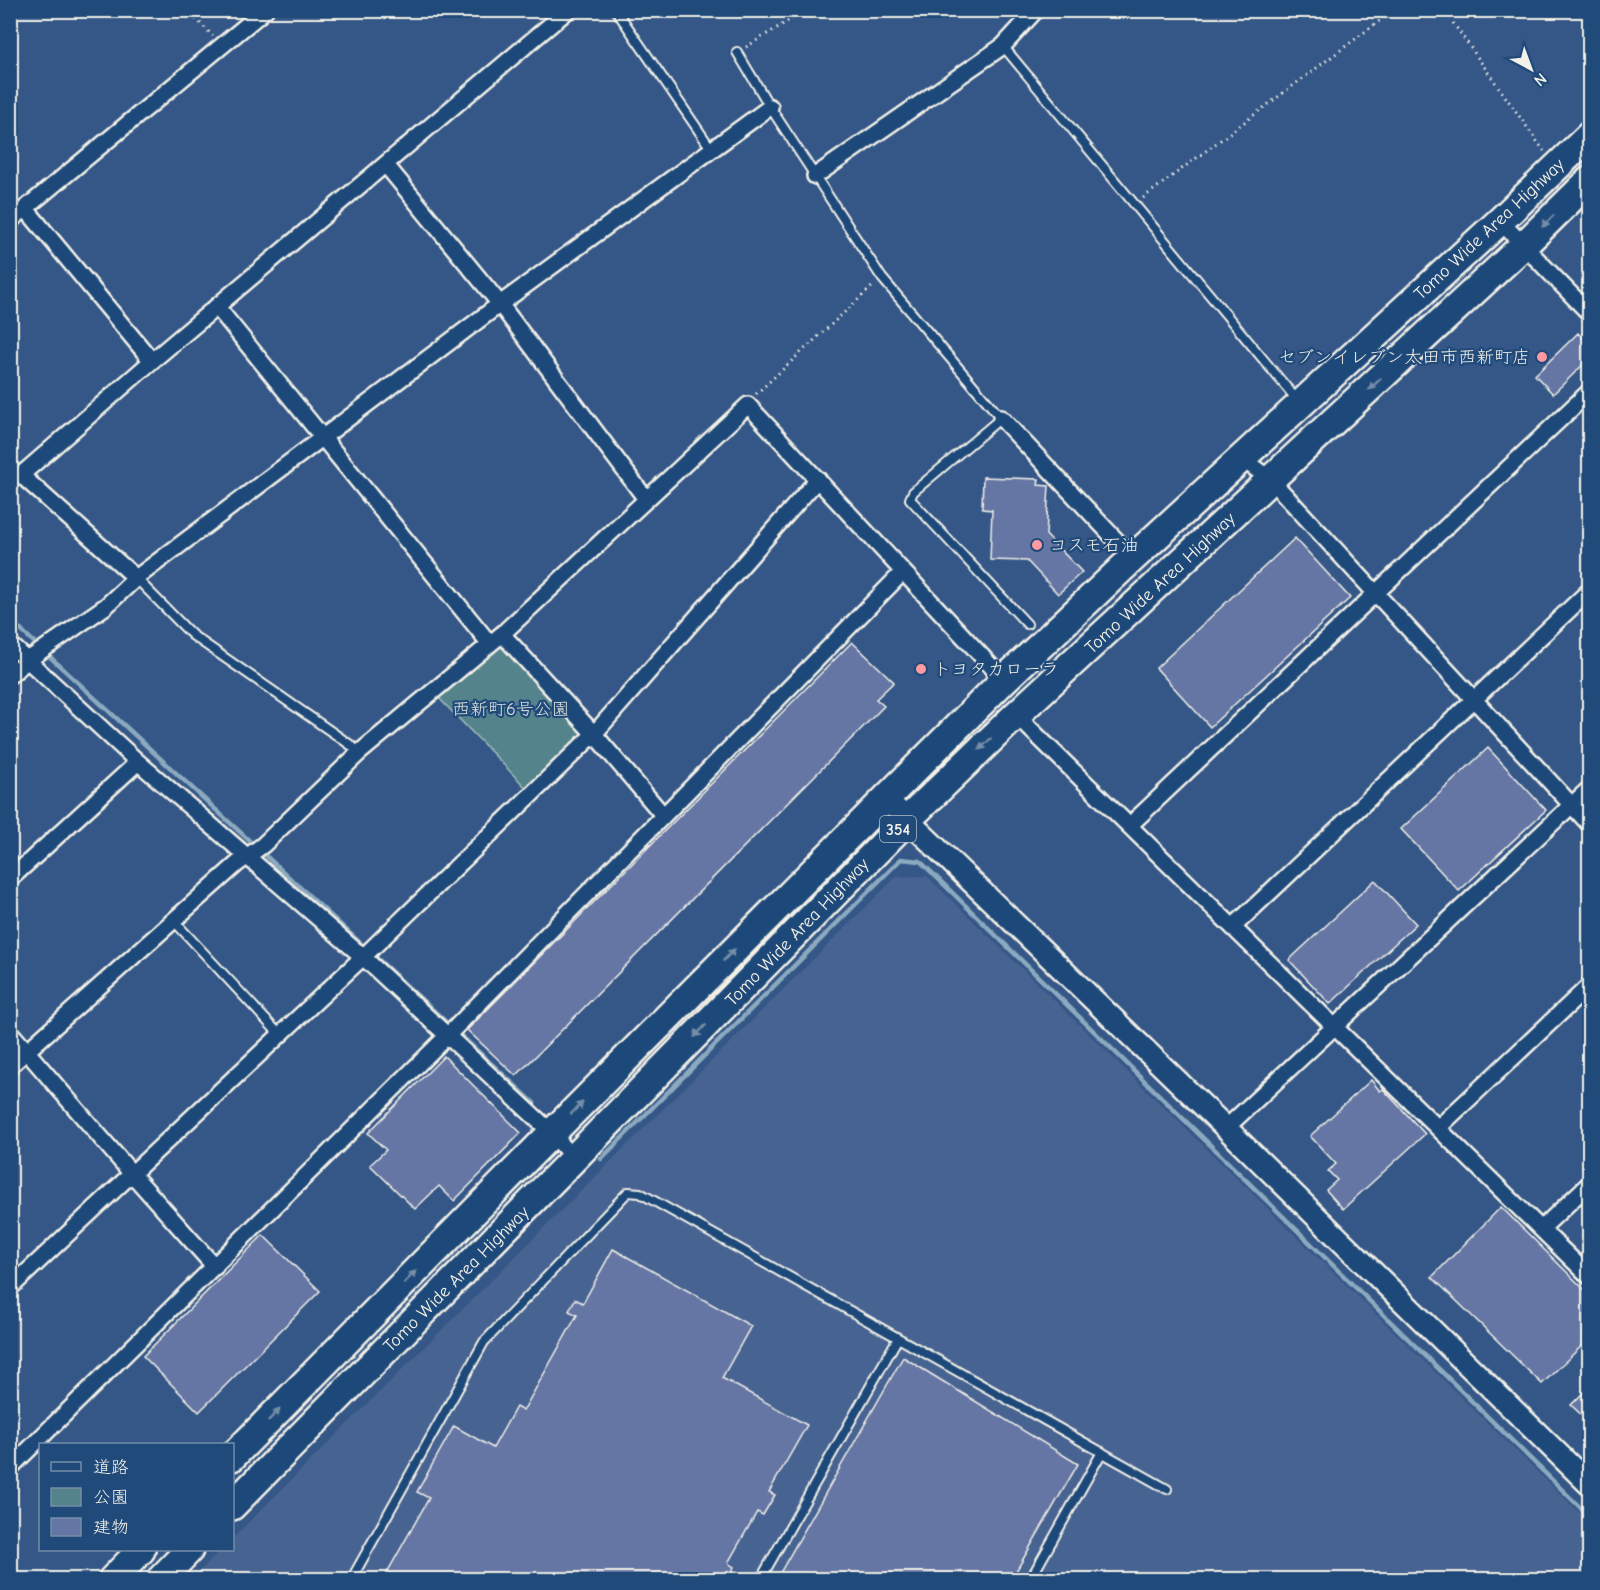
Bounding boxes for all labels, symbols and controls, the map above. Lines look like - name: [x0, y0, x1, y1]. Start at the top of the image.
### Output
- north arrow: [1501, 39, 1561, 99]
- text: N: [1530, 69, 1550, 90]
- street label: Tomo Wide Area Highway: [1410, 154, 1569, 304]
- one-way arrow: [1541, 214, 1555, 229]
- place label: セブンイレブン太田市西新町店: [1278, 347, 1530, 368]
- marker: セブンイレブン太田市西新町店: [1535, 350, 1549, 364]
- one-way arrow: [1369, 376, 1383, 390]
- street label: Tomo Wide Area Highway: [1081, 508, 1240, 658]
- place label: コスモ石油: [1049, 535, 1138, 556]
- marker: コスモ石油: [1030, 538, 1044, 552]
- place label: トヨタカローラ: [933, 659, 1059, 680]
- marker: トヨタカローラ: [914, 662, 928, 676]
- park label: 西新町6号公園: [452, 699, 570, 720]
- one-way arrow: [978, 737, 993, 751]
- road number: 354: [880, 816, 916, 842]
- street label: Tomo Wide Area Highway: [721, 853, 874, 1011]
- one-way arrow: [722, 948, 736, 962]
- one-way arrow: [693, 1023, 707, 1037]
- one-way arrow: [570, 1101, 584, 1115]
- street label: Tomo Wide Area Highway: [379, 1201, 534, 1357]
- one-way arrow: [403, 1270, 417, 1284]
- one-way arrow: [266, 1409, 280, 1423]
- legend: [39, 1443, 234, 1551]
- text: 道路: [93, 1457, 129, 1478]
- text: 公園: [93, 1487, 129, 1508]
- text: 建物: [93, 1517, 129, 1538]

